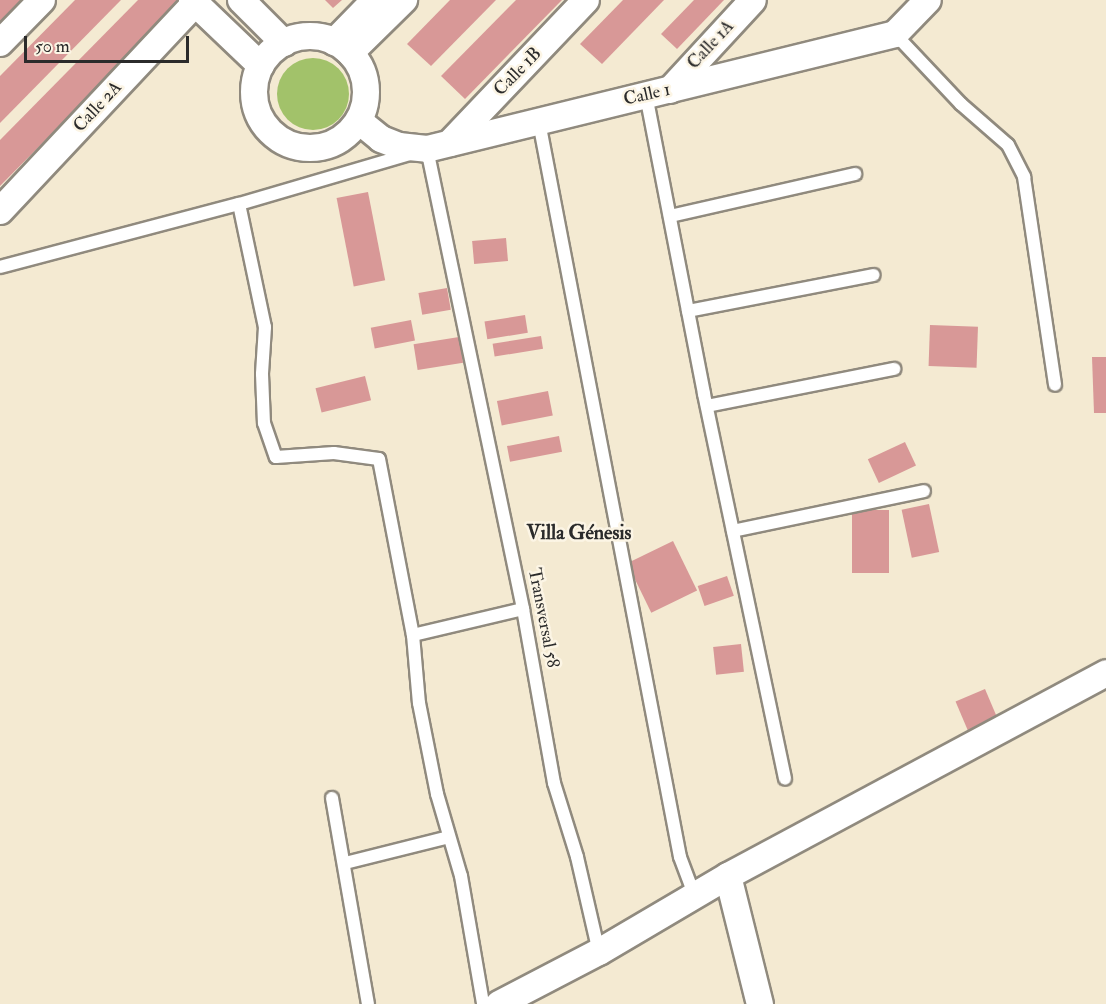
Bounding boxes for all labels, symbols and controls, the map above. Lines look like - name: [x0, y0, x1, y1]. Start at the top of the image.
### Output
- street label: Calle 1A: [683, 16, 739, 74]
- scale bar: [27, 24, 192, 62]
- text: 50 m: [35, 35, 70, 58]
- street label: Calle 1B: [490, 43, 546, 101]
- street label: Calle 2A: [69, 77, 127, 137]
- street label: Calle 1: [621, 79, 673, 111]
- district label: Villa Génesis: [527, 520, 631, 544]
- street label: Transversal 58: [523, 566, 563, 670]

